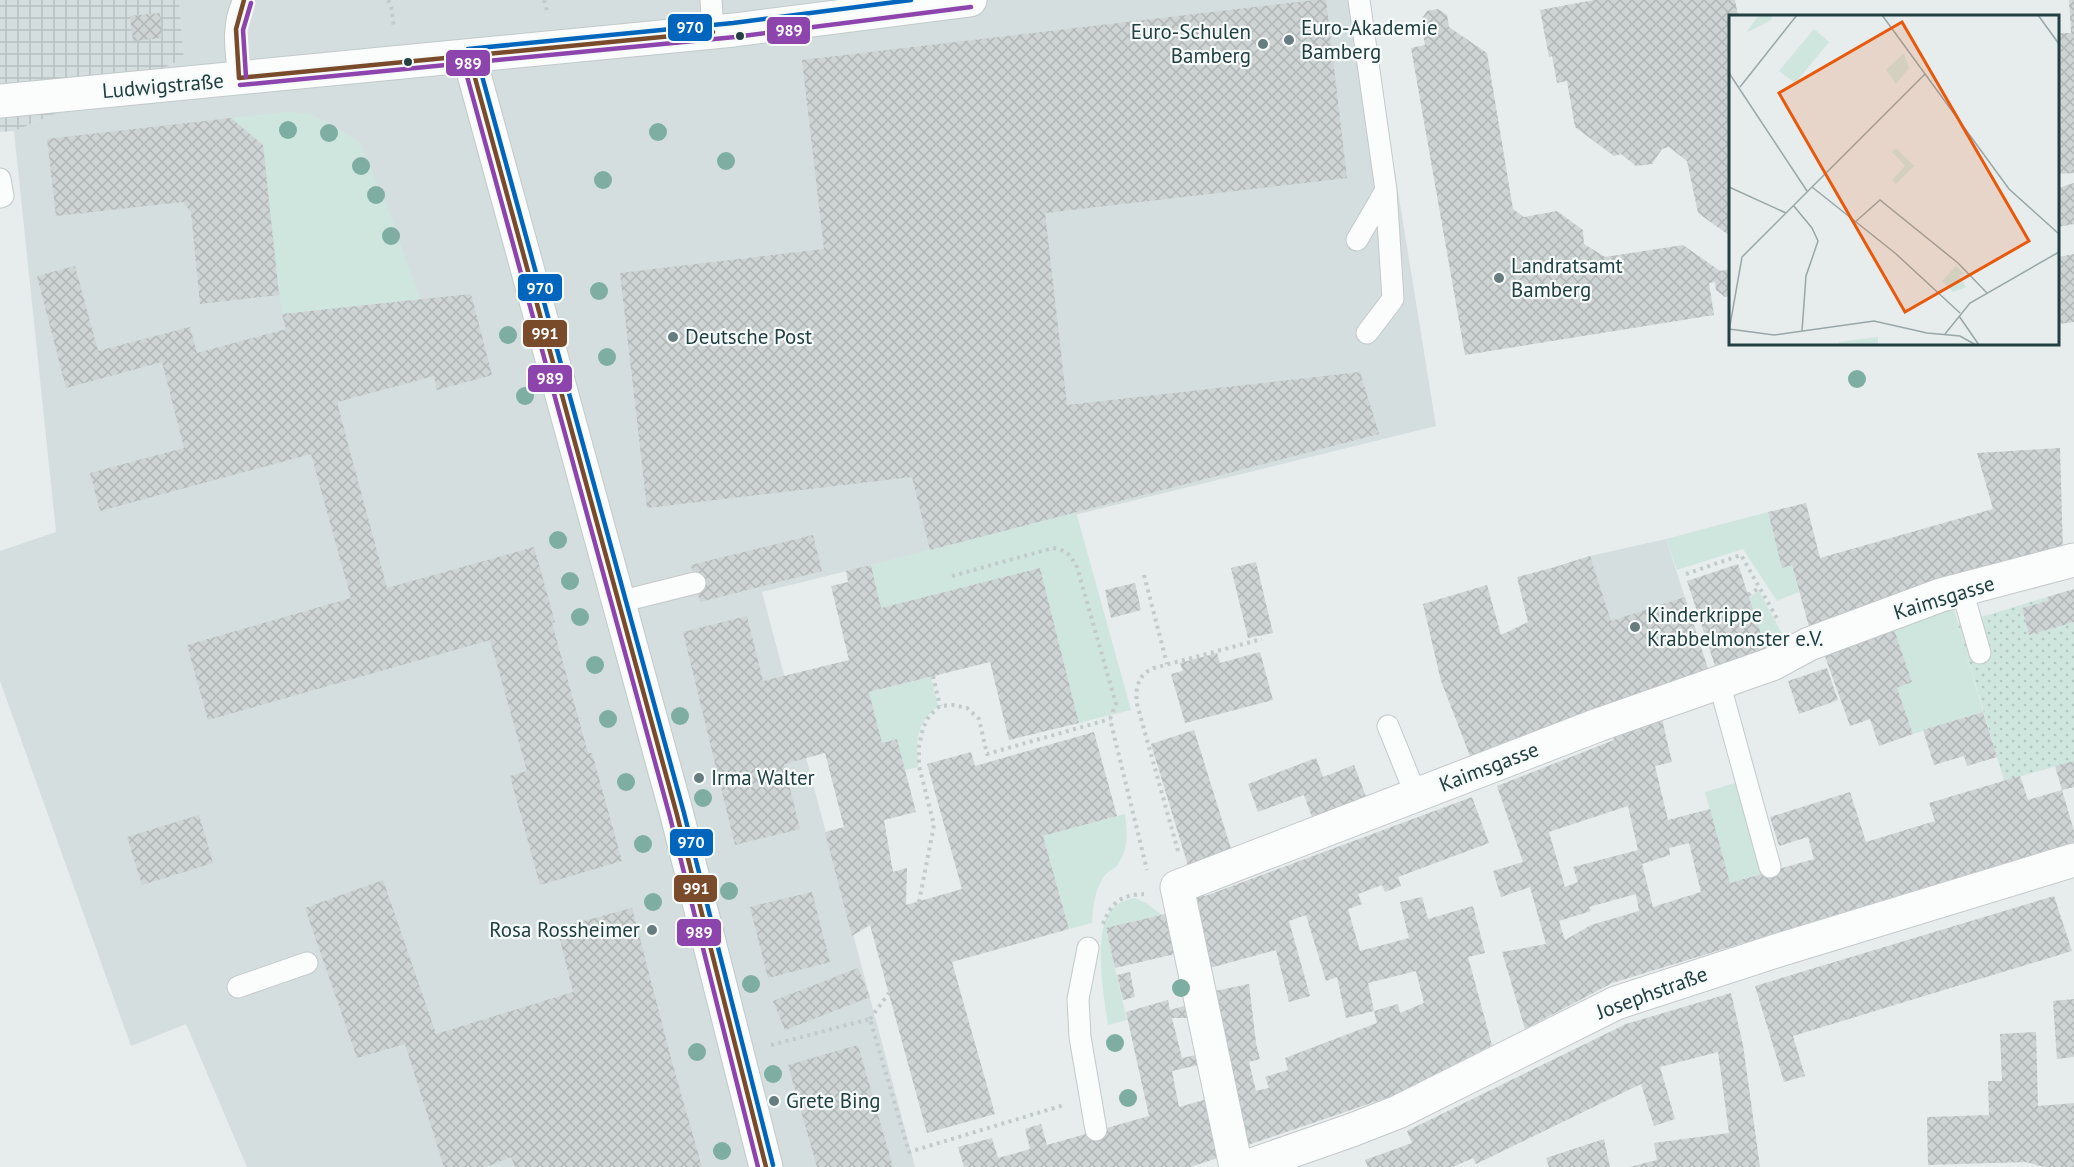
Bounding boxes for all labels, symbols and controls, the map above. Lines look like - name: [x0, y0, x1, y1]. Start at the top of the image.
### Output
- line badge: 970: [667, 13, 713, 42]
- place label: Euro-Akademie Bamberg: [1301, 14, 1438, 65]
- inset map: [1729, 15, 2059, 345]
- line badge: 989: [766, 16, 811, 45]
- text: 970: [676, 17, 704, 37]
- place label: Euro-Schulen Bamberg: [1131, 18, 1251, 69]
- text: 989: [775, 20, 803, 40]
- unlabelled marker: [734, 30, 746, 42]
- marker: Euro-Akademie Bamberg: [1282, 33, 1296, 47]
- marker: Euro-Schulen Bamberg: [1256, 37, 1270, 51]
- line badge: 989: [445, 49, 491, 77]
- text: 989: [454, 53, 482, 73]
- unlabelled marker: [402, 56, 414, 68]
- street label: Ludwigstraße: [101, 67, 225, 104]
- place label: Landratsamt Bamberg: [1511, 252, 1623, 303]
- marker: Landratsamt Bamberg: [1492, 271, 1506, 285]
- line badge: 970: [517, 273, 563, 302]
- text: 970: [526, 278, 554, 298]
- line badge: 991: [522, 319, 568, 348]
- text: 991: [531, 323, 559, 343]
- place label: Deutsche Post: [685, 323, 812, 350]
- marker: Deutsche Post: [666, 330, 680, 344]
- line badge: 989: [527, 364, 573, 393]
- text: 989: [536, 368, 564, 388]
- street label: Kaimsgasse: [1890, 569, 1998, 626]
- place label: Kinderkrippe Krabbelmonster e.V.: [1647, 601, 1824, 652]
- marker: Kinderkrippe Krabbelmonster e.V.: [1628, 620, 1642, 634]
- street label: Kaimsgasse: [1435, 735, 1542, 798]
- place label: Irma Walter: [711, 764, 815, 791]
- marker: Irma Walter: [692, 771, 706, 785]
- line badge: 970: [669, 828, 714, 857]
- text: 970: [677, 832, 705, 852]
- line badge: 991: [673, 874, 718, 903]
- text: 991: [682, 878, 710, 898]
- place label: Rosa Rossheimer: [489, 916, 640, 943]
- line badge: 989: [676, 918, 722, 947]
- text: 989: [685, 922, 713, 942]
- marker: Rosa Rossheimer: [645, 923, 659, 937]
- street label: Josephstraße: [1592, 960, 1711, 1025]
- place label: Grete Bing: [786, 1087, 880, 1114]
- marker: Grete Bing: [767, 1094, 781, 1108]

